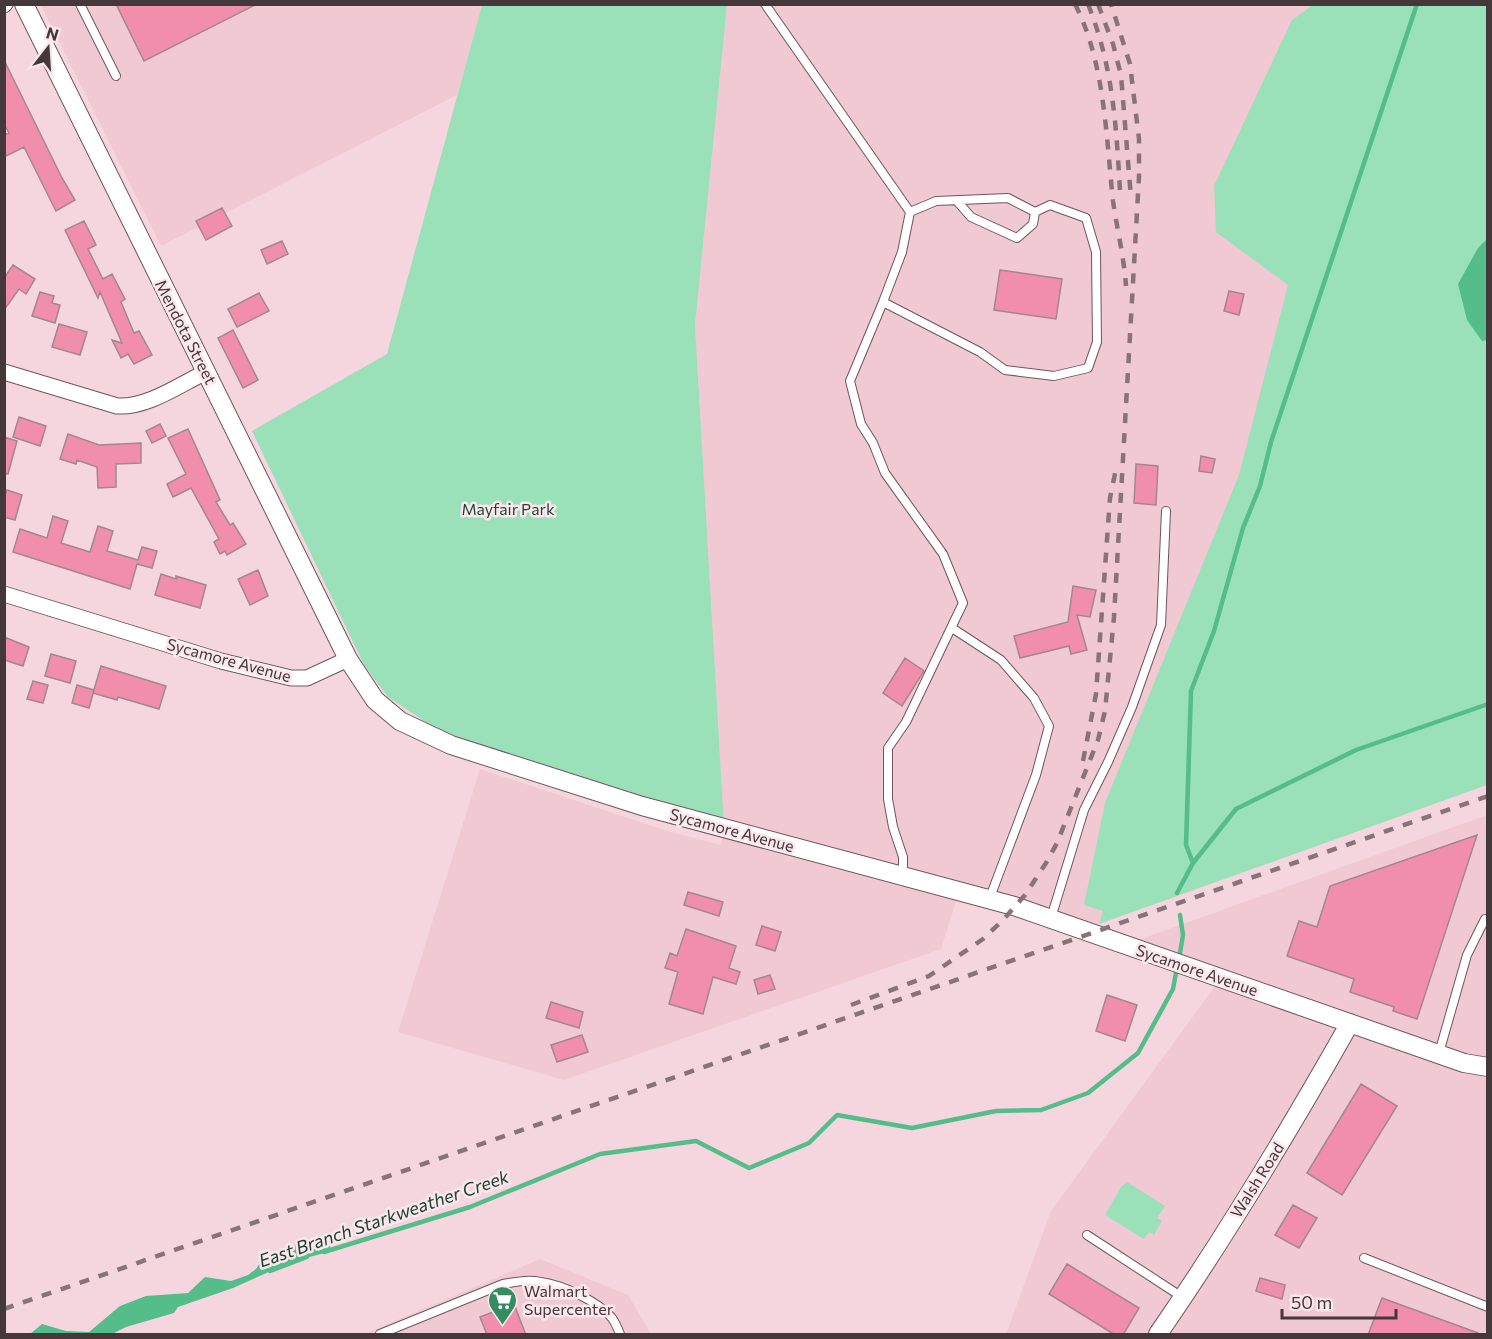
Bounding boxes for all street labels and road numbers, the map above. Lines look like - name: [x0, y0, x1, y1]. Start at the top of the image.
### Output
- street label: Mendota Street: [152, 276, 221, 388]
- street label: Sycamore Avenue: [165, 634, 293, 685]
- street label: Sycamore Avenue: [668, 804, 796, 855]
- street label: Sycamore Avenue: [1134, 940, 1261, 999]
- street label: Walsh Road: [1226, 1139, 1287, 1221]

